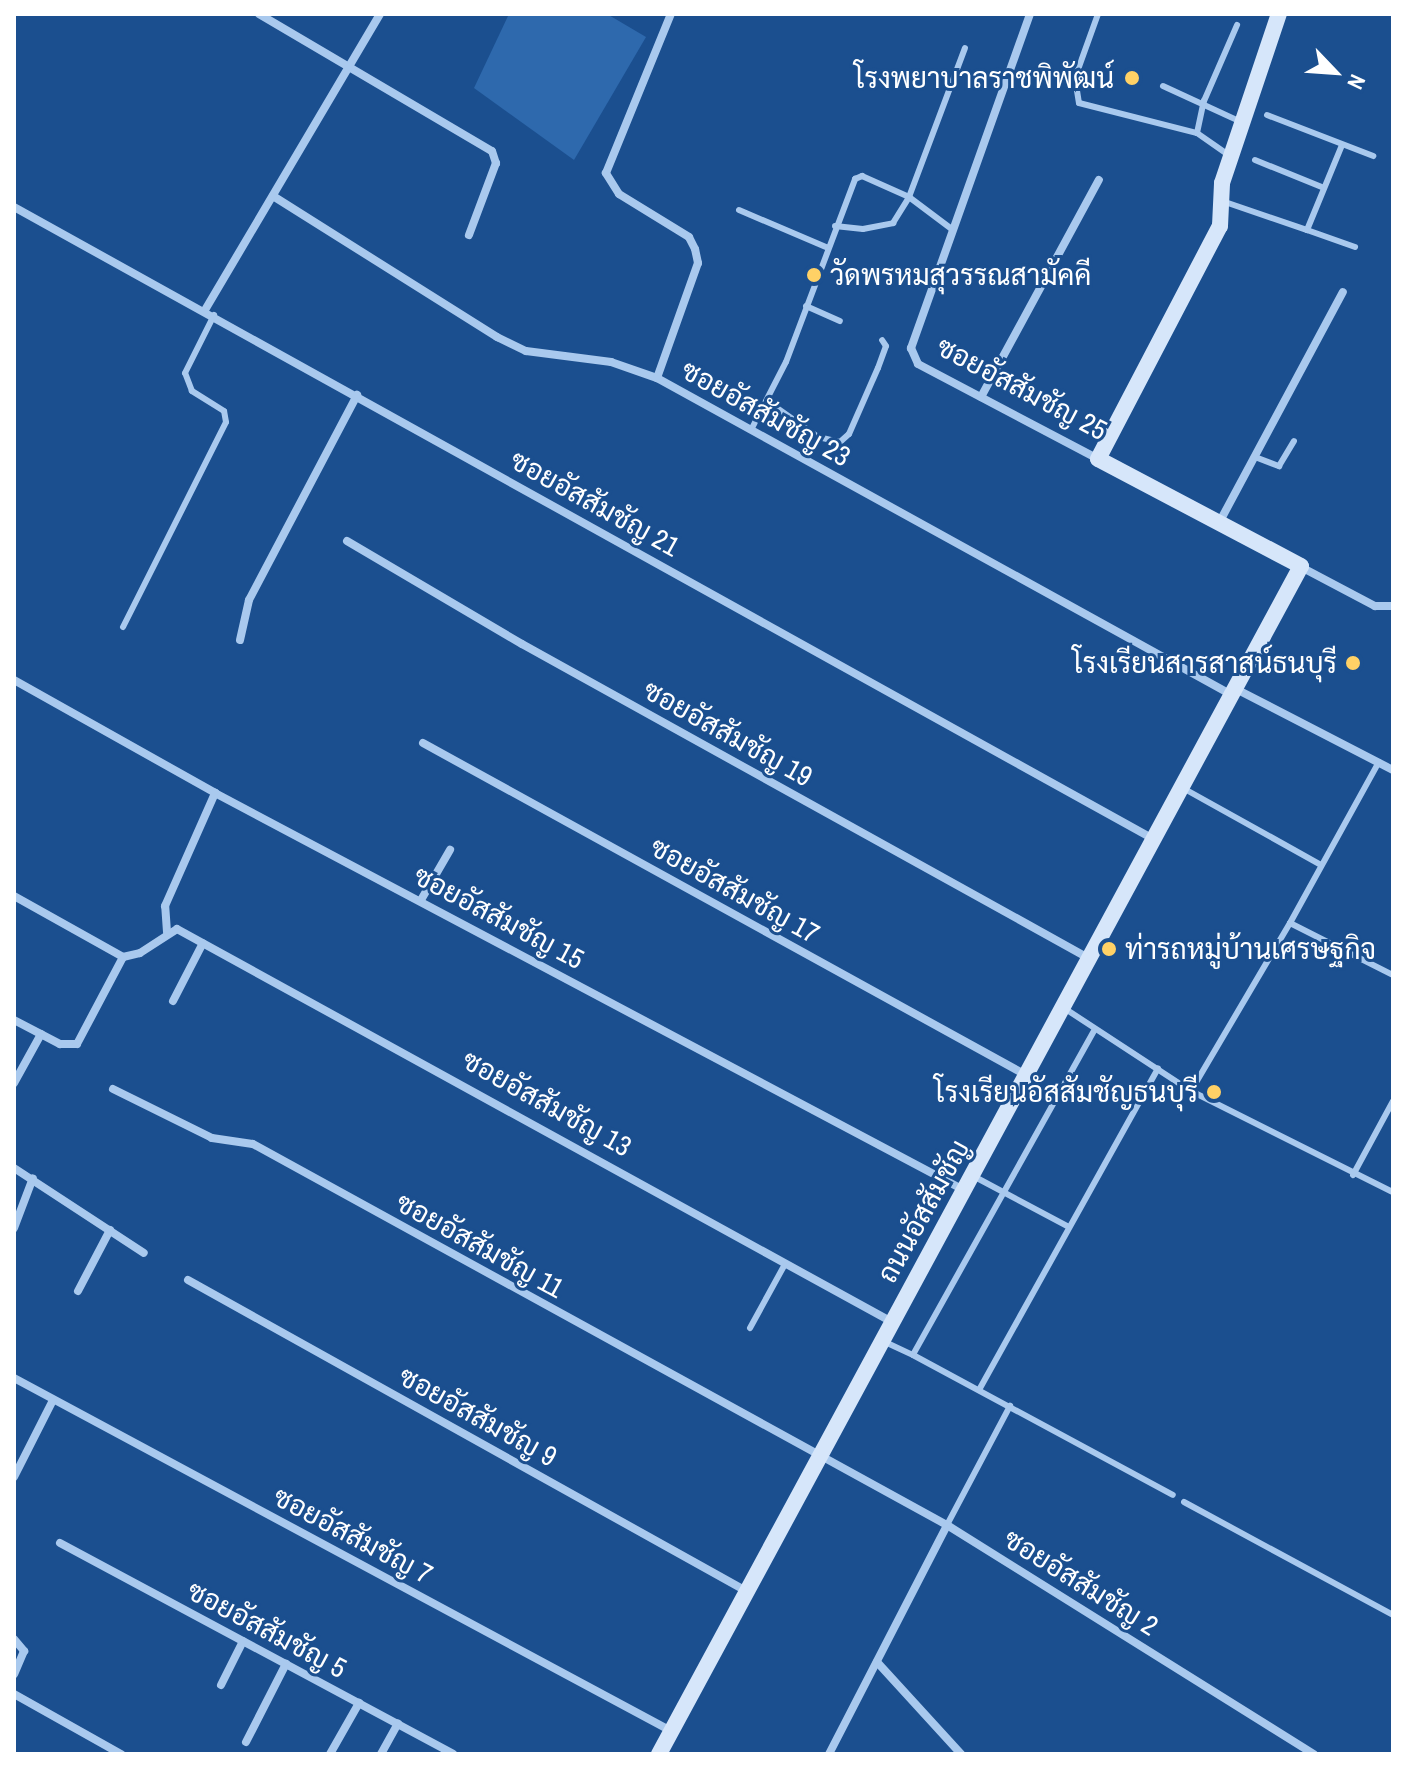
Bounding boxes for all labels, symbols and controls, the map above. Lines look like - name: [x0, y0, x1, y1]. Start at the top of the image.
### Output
- north arrow: [1295, 32, 1375, 112]
- place label: โรงพยาบาลราชพิพัฒน์: [854, 61, 1114, 95]
- marker: โรงพยาบาลราชพิพัฒน์: [1121, 67, 1143, 89]
- text: N: [1340, 70, 1373, 94]
- place label: วัดพรหมสุวรรณสามัคคี: [830, 258, 1091, 292]
- marker: วัดพรหมสุวรรณสามัคคี: [805, 266, 823, 284]
- street label: ซอยอัสสัมชัญ 25: [931, 329, 1113, 447]
- street label: ซอยอัสสัมชัญ 23: [676, 353, 856, 473]
- street label: ซอยอัสสัมชัญ 21: [505, 443, 685, 563]
- place label: โรงเรียนสารสาสน์ธนบุรี: [1072, 646, 1337, 680]
- marker: โรงเรียนสารสาสน์ธนบุรี: [1344, 654, 1362, 672]
- street label: ซอยอัสสัมชัญ 19: [638, 673, 818, 793]
- street label: ซอยอัสสัมชัญ 17: [645, 830, 825, 950]
- street label: ซอยอัสสัมชัญ 15: [408, 858, 590, 976]
- place label: ท่ารถหมู่บ้านเศรษฐกิจ: [1125, 932, 1376, 966]
- marker: ท่ารถหมู่บ้านเศรษฐกิจ: [1100, 940, 1118, 958]
- street label: ซอยอัสสัมชัญ 13: [457, 1043, 637, 1163]
- place label: โรงเรียนอัสสัมชัญธนบุรี: [934, 1075, 1198, 1109]
- marker: โรงเรียนอัสสัมชัญธนบุรี: [1205, 1083, 1223, 1101]
- street label: ถนนอัสสัมชัญ: [870, 1134, 976, 1288]
- street label: ซอยอัสสัมชัญ 11: [390, 1185, 570, 1305]
- street label: ซอยอัสสัมชัญ 9: [393, 1359, 563, 1473]
- street label: ซอยอัสสัมชัญ 7: [268, 1479, 438, 1591]
- street label: ซอยอัสสัมชัญ 2: [998, 1521, 1164, 1643]
- street label: ซอยอัสสัมชัญ 5: [182, 1573, 352, 1685]

